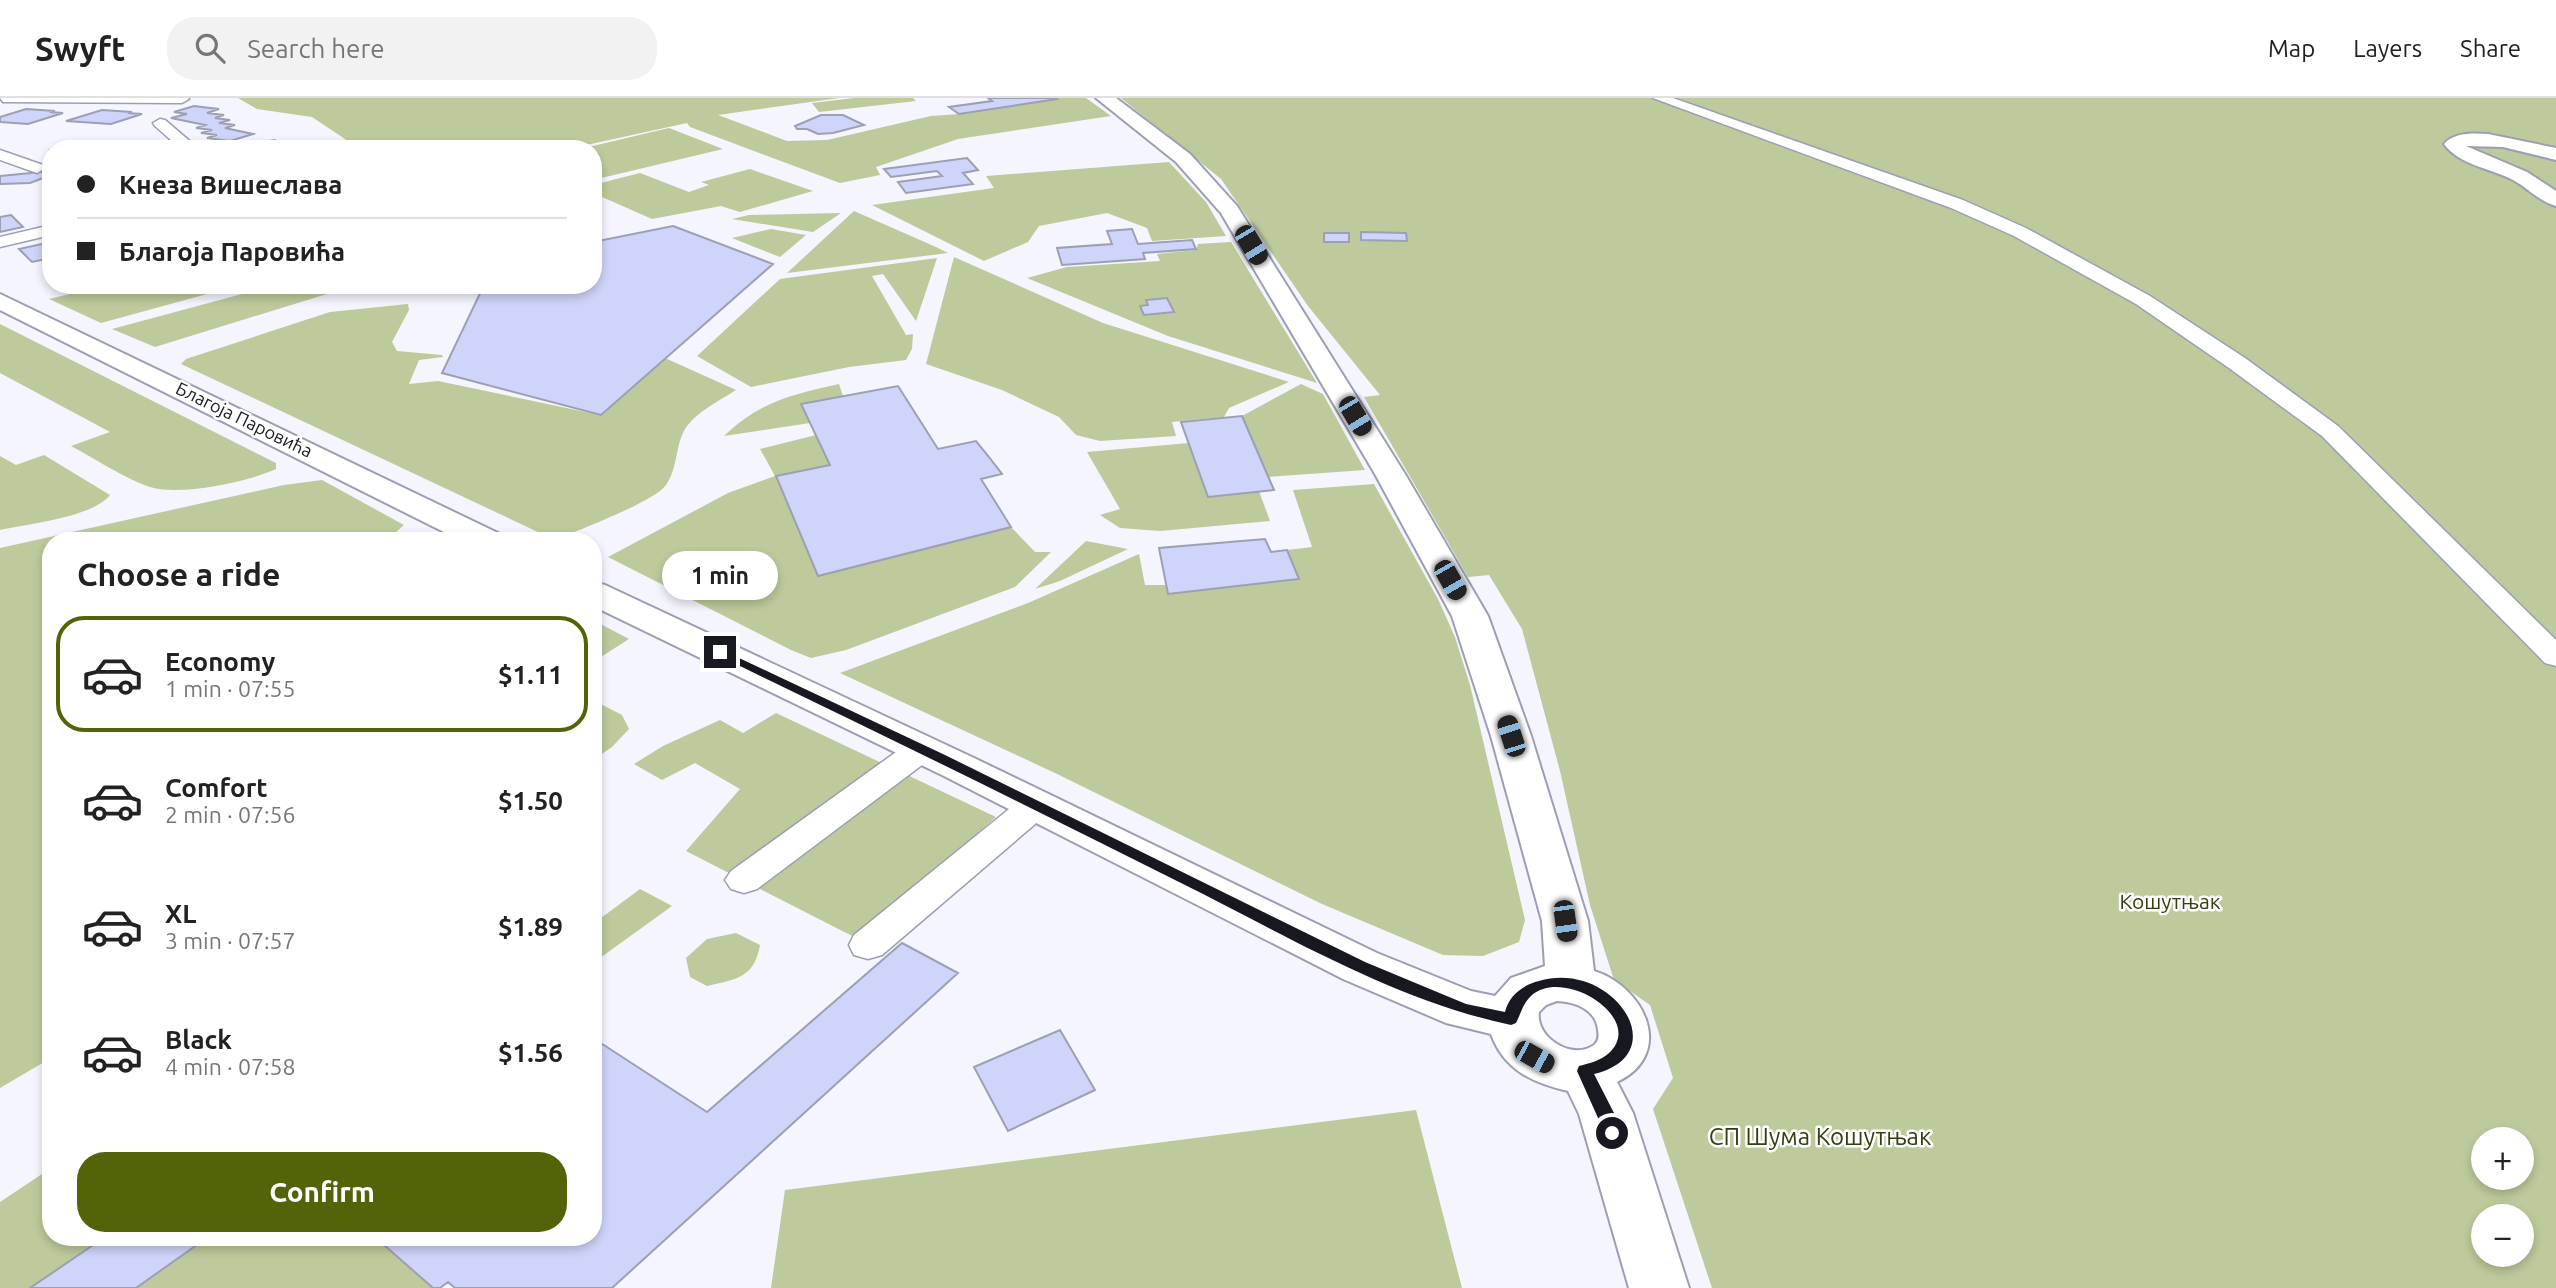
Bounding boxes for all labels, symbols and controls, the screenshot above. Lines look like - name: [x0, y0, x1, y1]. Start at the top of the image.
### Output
- search box: [167, 17, 657, 80]
- icon: search: [191, 29, 229, 67]
- text: Swyft: [35, 30, 125, 67]
- text: Search here: [247, 34, 385, 63]
- text: Map: [2268, 35, 2315, 62]
- text: Layers: [2353, 35, 2422, 62]
- text: Share: [2460, 35, 2521, 62]
- text: Кнеза Вишеслава: [119, 170, 342, 199]
- car: [1232, 222, 1271, 268]
- text: Благоја Паровића: [119, 237, 345, 266]
- street label: Благоја Паровића: [173, 377, 316, 461]
- car: [1336, 393, 1375, 439]
- callout: 1 min: [662, 550, 778, 600]
- text: Choose a ride: [77, 556, 280, 592]
- car: [1431, 557, 1470, 603]
- text: 1 min: [691, 563, 749, 588]
- route end: [704, 636, 736, 668]
- icon: car: [81, 643, 144, 706]
- text: Economy: [165, 647, 275, 676]
- text: $1.11: [498, 660, 563, 689]
- text: 1 min · 07:55: [165, 676, 296, 701]
- car: [1495, 713, 1528, 759]
- icon: car: [81, 769, 144, 832]
- text: Comfort: [165, 773, 268, 802]
- text: $1.50: [498, 786, 563, 815]
- text: 2 min · 07:56: [165, 802, 296, 827]
- park label: Кошутњак: [2119, 889, 2221, 913]
- icon: car: [81, 895, 144, 958]
- text: XL: [165, 899, 196, 928]
- car: [1552, 899, 1579, 943]
- text: $1.89: [498, 912, 563, 941]
- text: 3 min · 07:57: [165, 928, 296, 953]
- icon: car: [81, 1021, 144, 1084]
- text: Black: [165, 1025, 232, 1054]
- text: $1.56: [498, 1038, 563, 1067]
- car: [1511, 1038, 1558, 1076]
- text: 4 min · 07:58: [165, 1054, 296, 1079]
- route start: [1596, 1117, 1628, 1149]
- park label: СП Шума Кошутњак: [1709, 1123, 1931, 1150]
- map controls: [2471, 1127, 2534, 1267]
- button: +: [2471, 1127, 2534, 1190]
- button: Confirm: [77, 1152, 567, 1232]
- button: −: [2471, 1204, 2534, 1267]

